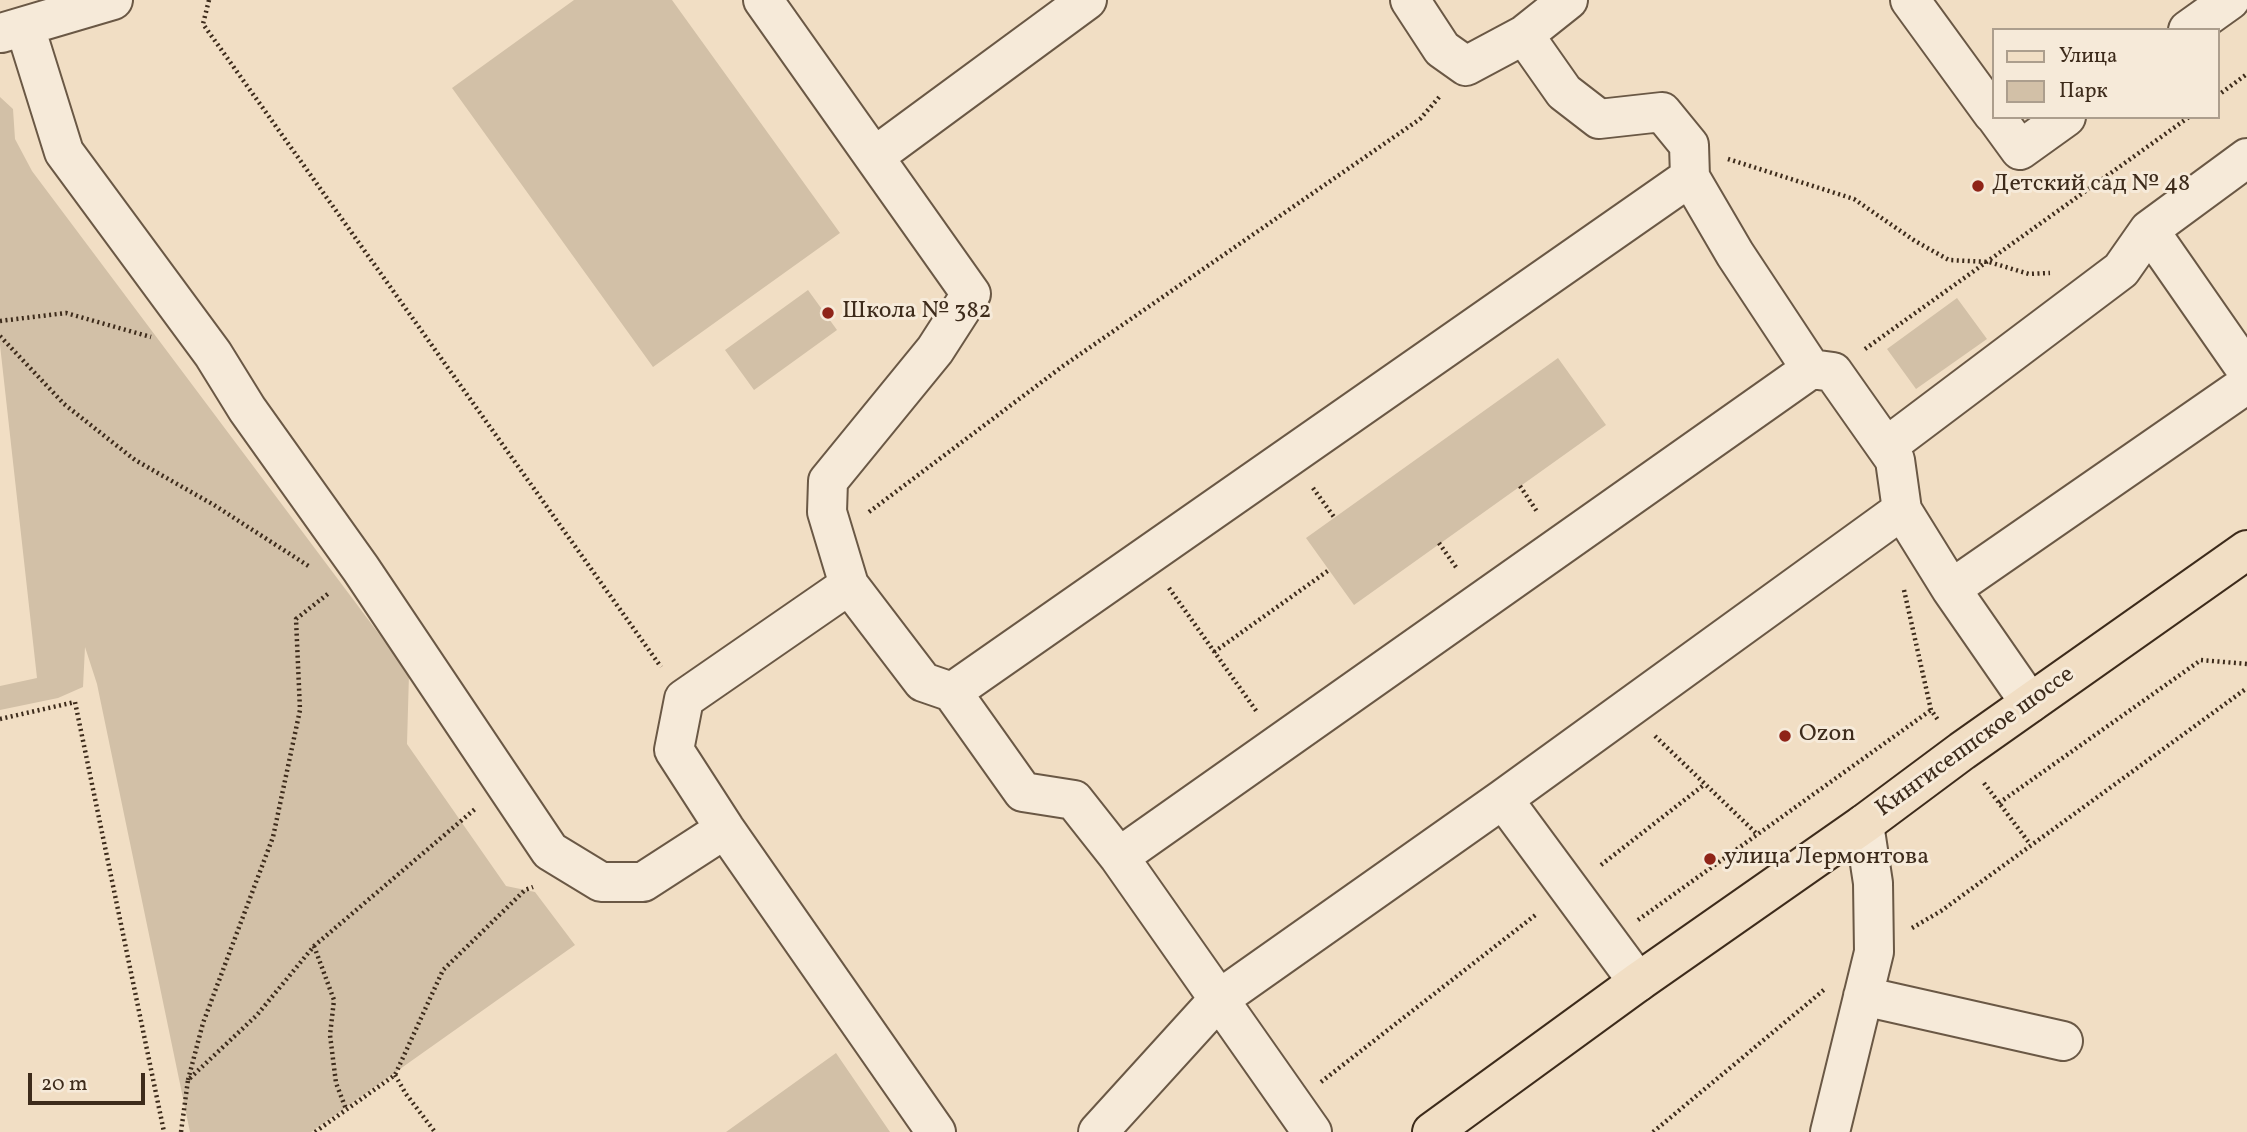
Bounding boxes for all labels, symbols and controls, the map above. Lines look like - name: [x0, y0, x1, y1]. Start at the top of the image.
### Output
- legend: [1992, 28, 2219, 119]
- text: Улица: [2059, 42, 2117, 71]
- text: Парк: [2059, 77, 2108, 106]
- place label: Детский сад № 48: [1992, 172, 2190, 200]
- marker: Детский сад № 48: [1970, 178, 1986, 194]
- place label: Школа № 382: [842, 299, 991, 327]
- marker: Школа № 382: [820, 305, 836, 321]
- street label: Кингисеппское шоссе: [1871, 661, 2081, 825]
- place label: Ozon: [1799, 722, 1856, 750]
- marker: Ozon: [1777, 728, 1793, 744]
- place label: улица Лермонтова: [1724, 845, 1929, 873]
- marker: улица Лермонтова: [1702, 851, 1718, 867]
- scale bar: [32, 1058, 149, 1102]
- text: 20 m: [41, 1070, 87, 1099]

